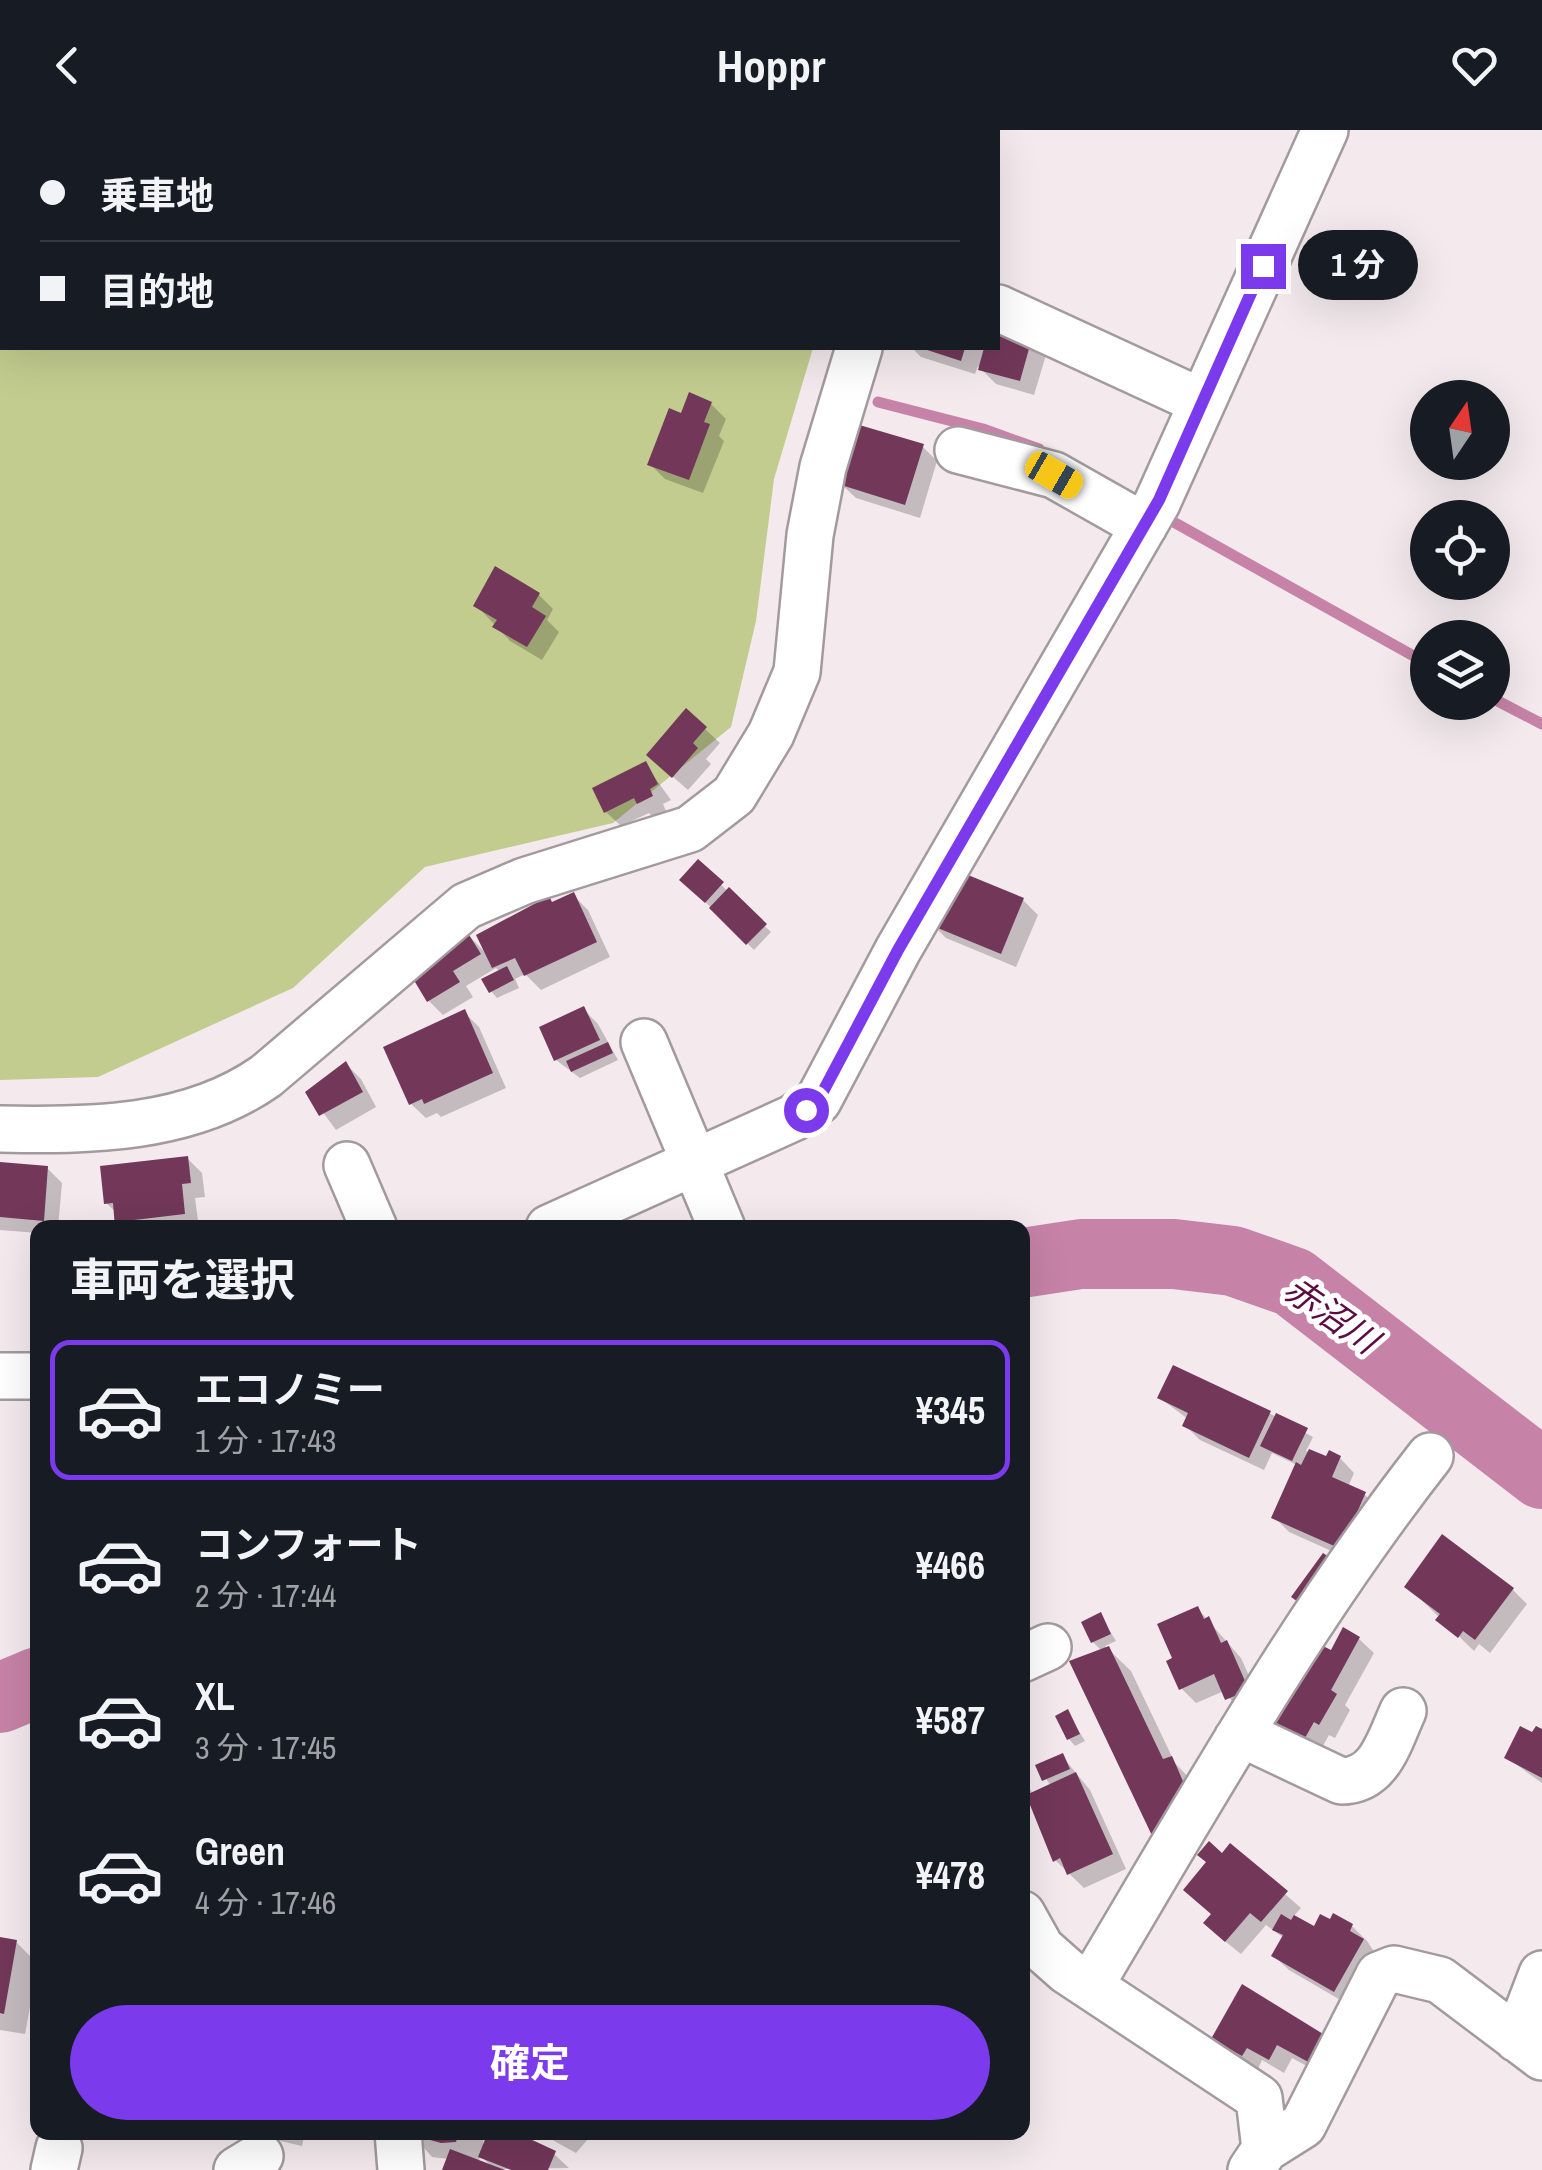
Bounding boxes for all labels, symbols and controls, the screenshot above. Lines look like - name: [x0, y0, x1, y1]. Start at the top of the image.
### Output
- text: Hoppr: [717, 35, 825, 96]
- icon: back: [40, 38, 95, 93]
- icon: heart: [1447, 38, 1502, 93]
- text: 乗車地: [100, 170, 214, 221]
- callout: 1 分: [1298, 231, 1418, 301]
- text: 1 分: [1331, 243, 1385, 286]
- route end: [1241, 244, 1286, 289]
- text: 目的地: [100, 266, 214, 317]
- north arrow: [1410, 380, 1510, 480]
- map controls: [1410, 380, 1510, 720]
- car: [1021, 447, 1087, 503]
- button: locate: [1410, 500, 1510, 600]
- button: layers: [1410, 620, 1510, 720]
- route start: [784, 1088, 829, 1133]
- text: 車両を選択: [70, 1249, 295, 1310]
- water label: 赤沼川: [1275, 1265, 1391, 1366]
- text: エコノミー: [195, 1364, 385, 1415]
- icon: car: [75, 1365, 165, 1455]
- text: ¥345: [916, 1385, 985, 1436]
- text: 1 分 · 17:43: [195, 1419, 336, 1462]
- text: コンフォート: [195, 1519, 422, 1570]
- icon: car: [75, 1520, 165, 1610]
- text: ¥466: [916, 1540, 985, 1591]
- text: 2 分 · 17:44: [195, 1574, 336, 1617]
- text: XL: [195, 1671, 235, 1722]
- icon: car: [75, 1675, 165, 1765]
- text: ¥587: [916, 1695, 985, 1746]
- text: 3 分 · 17:45: [195, 1726, 336, 1769]
- text: Green: [195, 1826, 285, 1877]
- icon: car: [75, 1830, 165, 1920]
- text: ¥478: [916, 1850, 985, 1901]
- text: 4 分 · 17:46: [195, 1881, 336, 1924]
- button: 確定: [70, 2005, 990, 2120]

